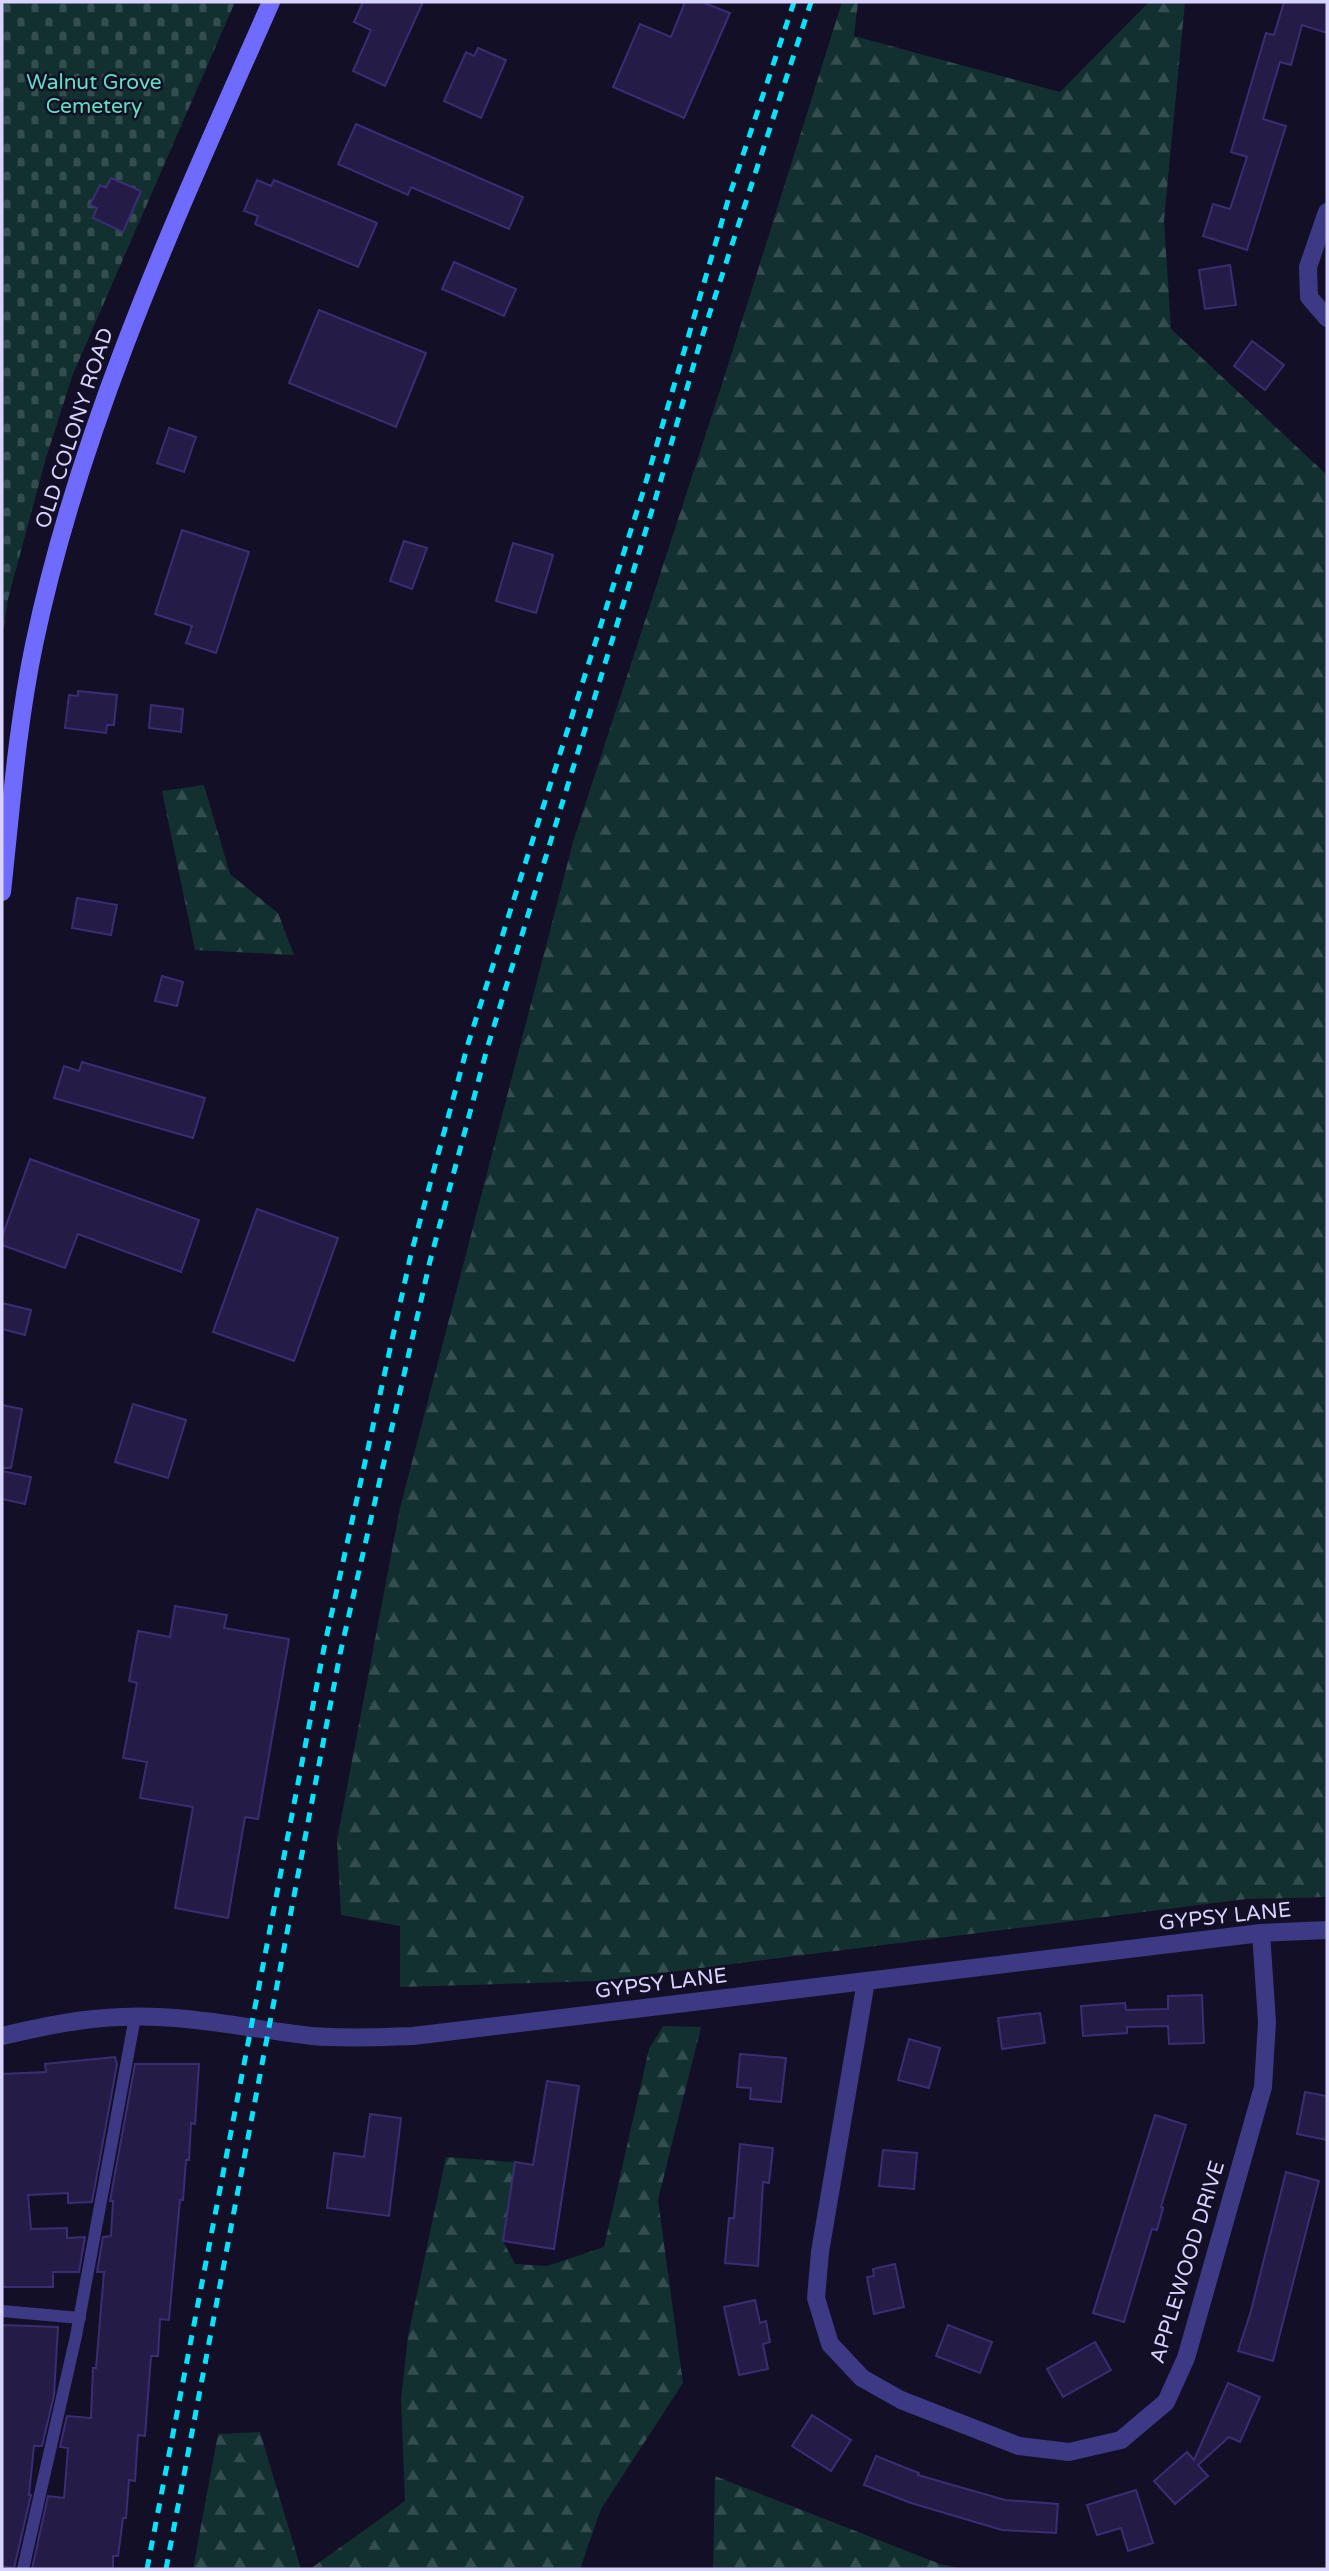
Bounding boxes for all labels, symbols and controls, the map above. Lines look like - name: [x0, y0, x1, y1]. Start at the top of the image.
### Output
- park label: Walnut Grove Cemetery: [26, 70, 162, 119]
- street label: OLD COLONY ROAD: [30, 325, 119, 532]
- street label: GYPSY LANE: [1158, 1897, 1292, 1936]
- street label: GYPSY LANE: [594, 1963, 728, 2004]
- street label: APPLEWOOD DRIVE: [1145, 2158, 1230, 2367]

